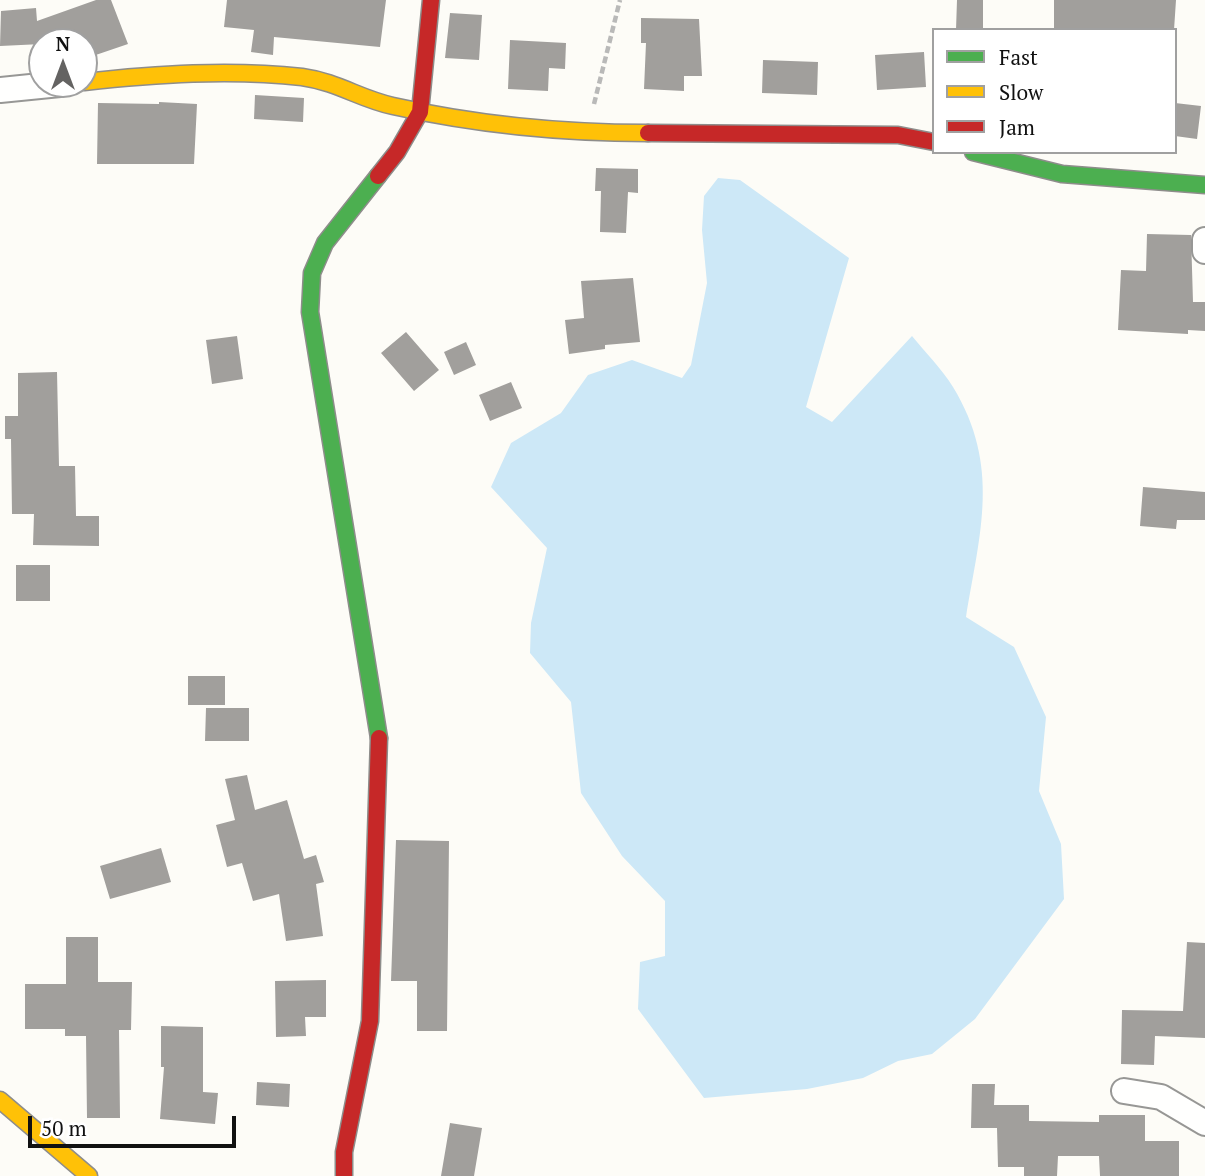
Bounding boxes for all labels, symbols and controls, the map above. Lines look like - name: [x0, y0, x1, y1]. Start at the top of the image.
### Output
- north arrow: [28, 28, 98, 98]
- legend: [932, 28, 1177, 154]
- text: N: [56, 31, 70, 56]
- text: Fast: [999, 43, 1038, 71]
- text: Slow: [999, 78, 1043, 106]
- text: Jam: [999, 113, 1035, 141]
- scale bar: [32, 1102, 240, 1146]
- text: 50 m: [41, 1114, 87, 1142]

